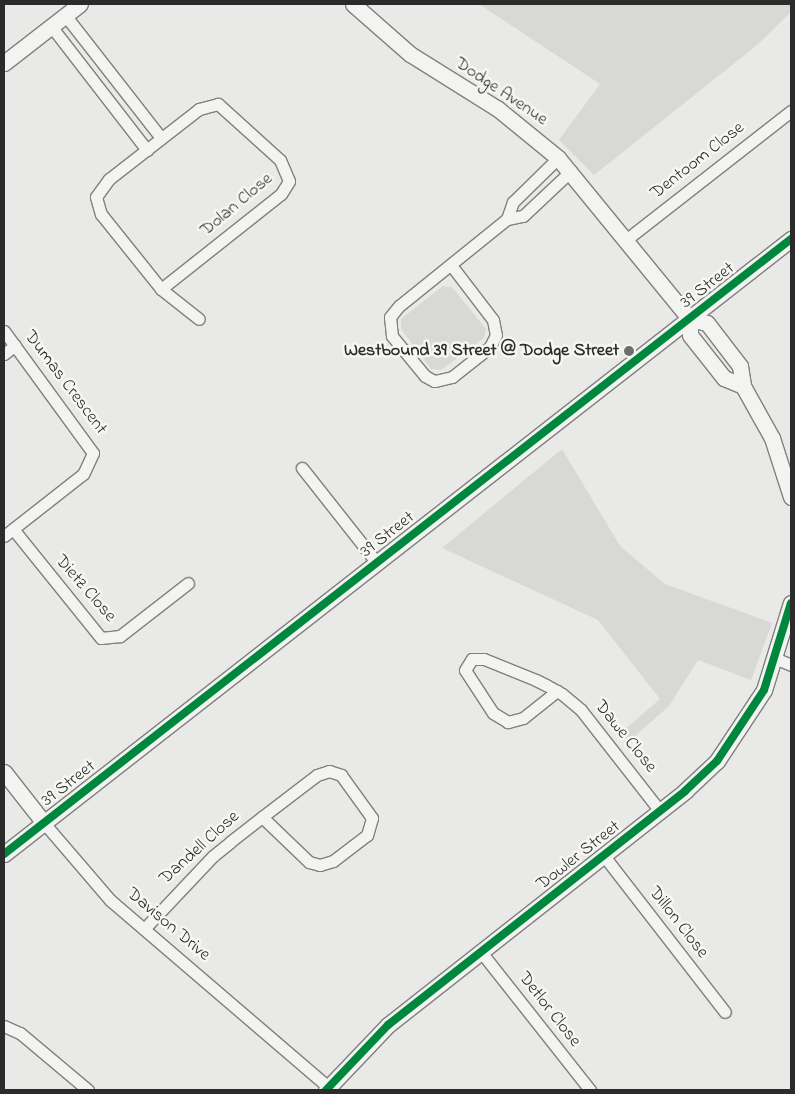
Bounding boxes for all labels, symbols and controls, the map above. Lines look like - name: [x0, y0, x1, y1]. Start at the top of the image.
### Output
- street label: Dodge Avenue: [451, 53, 551, 131]
- street label: Dentoom Close: [647, 118, 749, 204]
- street label: Dolan Close: [196, 169, 278, 241]
- street label: 39 Street: [677, 258, 739, 314]
- street label: Dumas Crescent: [19, 327, 111, 439]
- place label: Westbound 39 Street @ Dodge Street: [344, 340, 619, 362]
- marker: Westbound 39 Street @ Dodge Street: [623, 345, 635, 357]
- street label: 39 Street: [357, 507, 419, 563]
- street label: Dietz Close: [50, 551, 120, 627]
- street label: Dawe Close: [589, 696, 661, 778]
- street label: 39 Street: [38, 756, 100, 812]
- street label: Dandell Close: [156, 807, 244, 889]
- street label: Dowler Street: [533, 817, 625, 895]
- street label: Dillon Close: [643, 883, 713, 963]
- street label: Davison Drive: [122, 884, 214, 966]
- street label: Detlor Close: [513, 968, 585, 1052]

